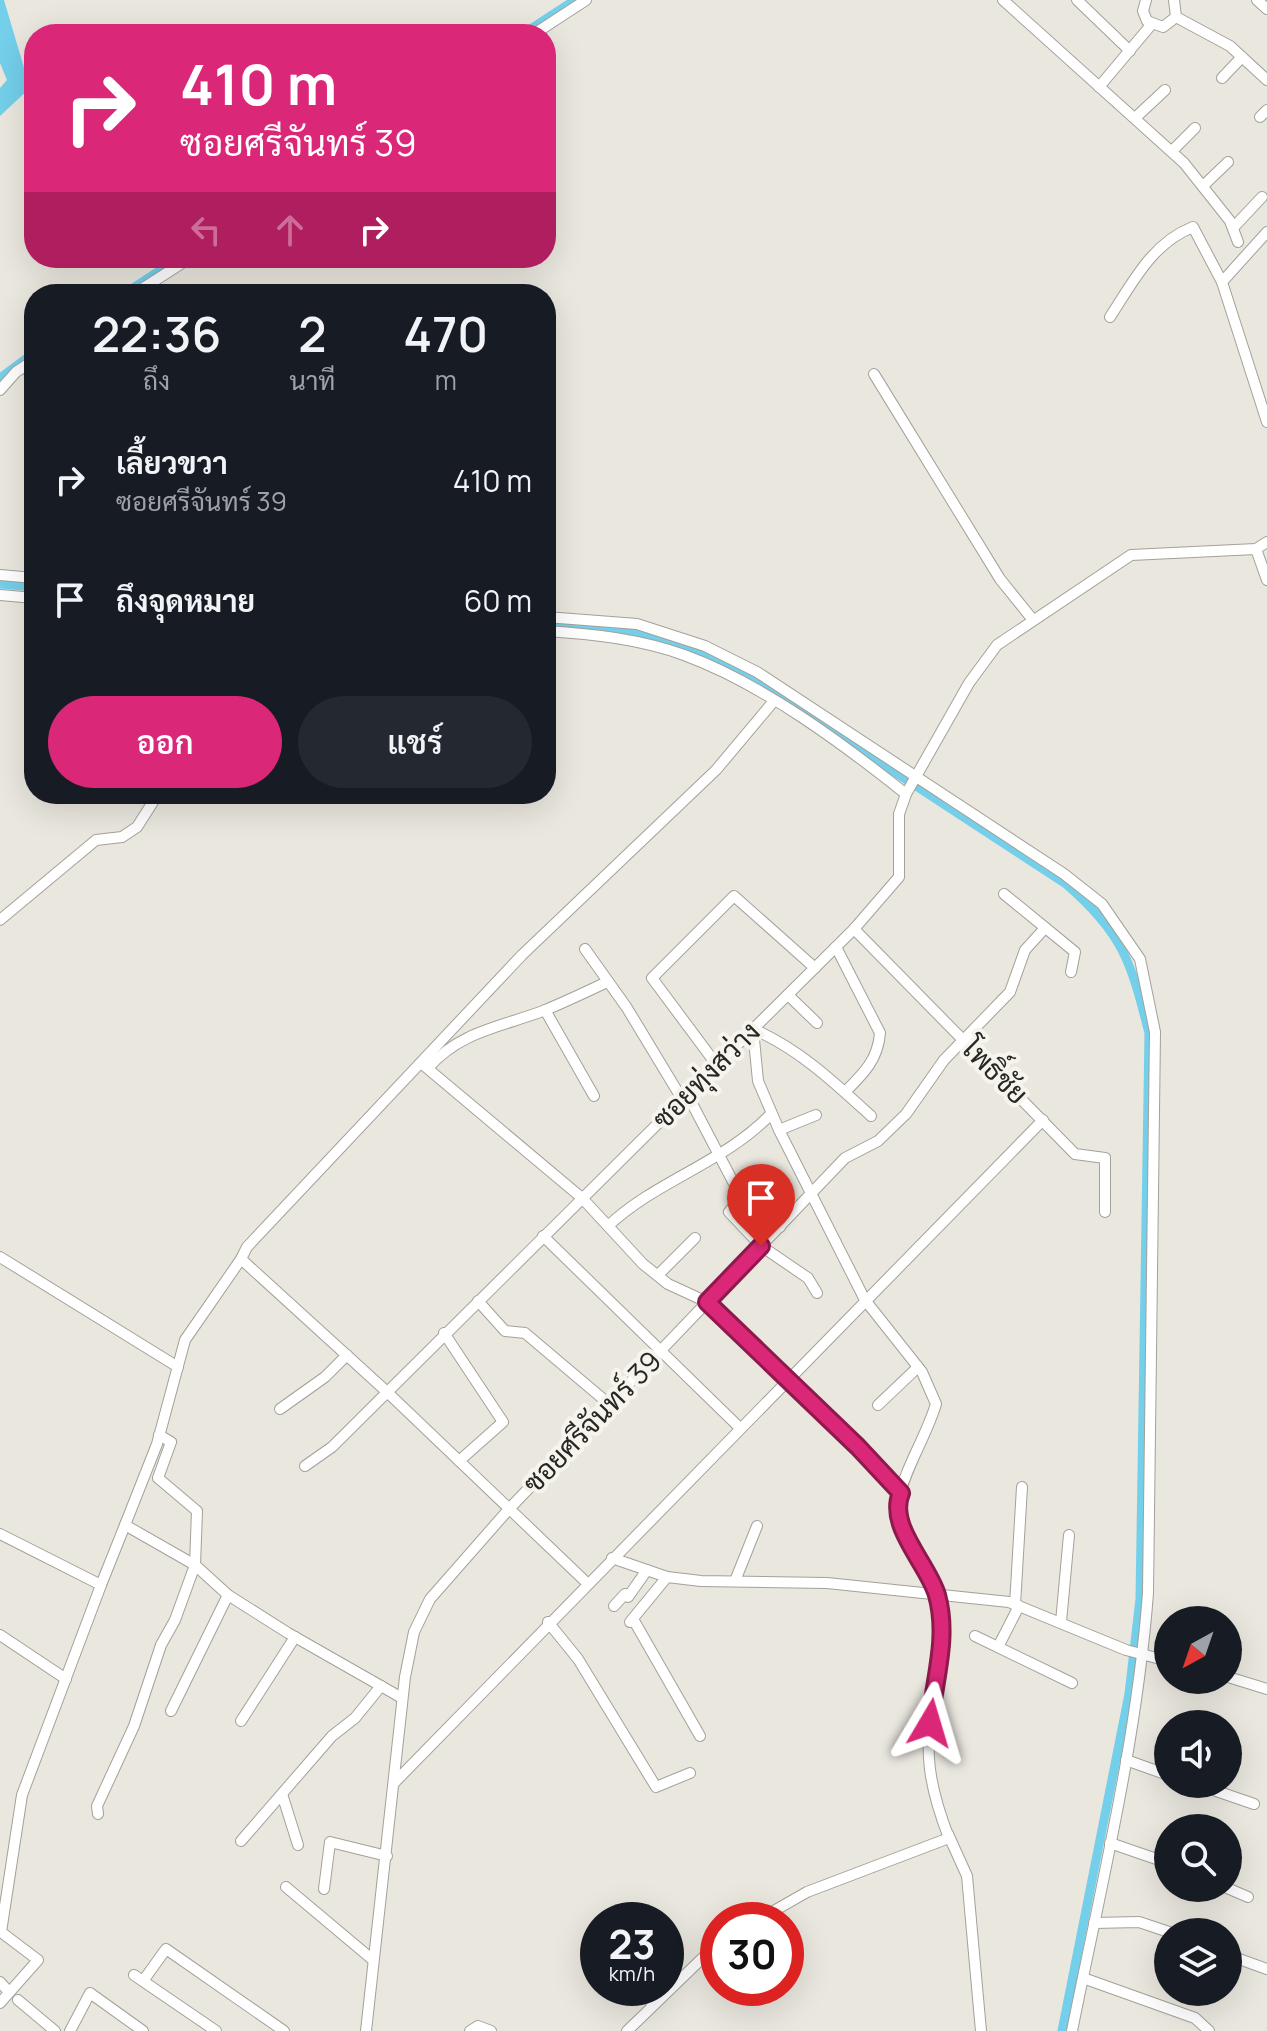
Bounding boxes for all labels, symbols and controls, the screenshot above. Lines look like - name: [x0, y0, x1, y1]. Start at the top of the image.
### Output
- text: 410 m: [180, 45, 337, 122]
- icon: right: [48, 56, 152, 160]
- text: ซอยศรีจันทร์ 39: [180, 118, 416, 167]
- icon: left: [184, 208, 228, 252]
- icon: ahead: [268, 208, 312, 252]
- icon: right: [352, 208, 396, 252]
- text: 22:36: [92, 301, 221, 366]
- text: 2: [298, 301, 326, 366]
- text: 470: [403, 301, 488, 366]
- text: ถึง: [143, 362, 170, 398]
- text: นาที: [289, 362, 335, 398]
- text: m: [435, 362, 457, 398]
- text: เลี้ยวขวา: [116, 442, 228, 483]
- icon: right: [48, 458, 92, 502]
- text: 410 m: [453, 460, 532, 501]
- text: ซอยศรีจันทร์ 39: [116, 483, 287, 519]
- icon: arrive: [48, 578, 92, 622]
- text: ถึงจุดหมาย: [116, 580, 255, 621]
- text: 60 m: [464, 580, 532, 621]
- button: ออก: [48, 696, 282, 788]
- button: แชร์: [298, 696, 532, 788]
- street label: ซอยทุ่งสว่าง: [643, 1012, 769, 1138]
- street label: โพธิ์ชัย: [953, 1025, 1040, 1112]
- pin: [727, 1164, 795, 1246]
- icon: arrive: [739, 1176, 783, 1220]
- street label: ซอยศรีจันทร์ 39: [514, 1342, 669, 1501]
- north arrow: [1154, 1606, 1242, 1694]
- map controls: [1154, 1606, 1242, 2006]
- position arrow: [888, 1681, 972, 1765]
- button: sound: [1154, 1710, 1242, 1798]
- button: search: [1154, 1814, 1242, 1902]
- speed limit sign: 30: [700, 1902, 804, 2006]
- text: 23: [608, 1916, 656, 1971]
- button: layers: [1154, 1918, 1242, 2006]
- text: km/h: [609, 1960, 655, 1987]

